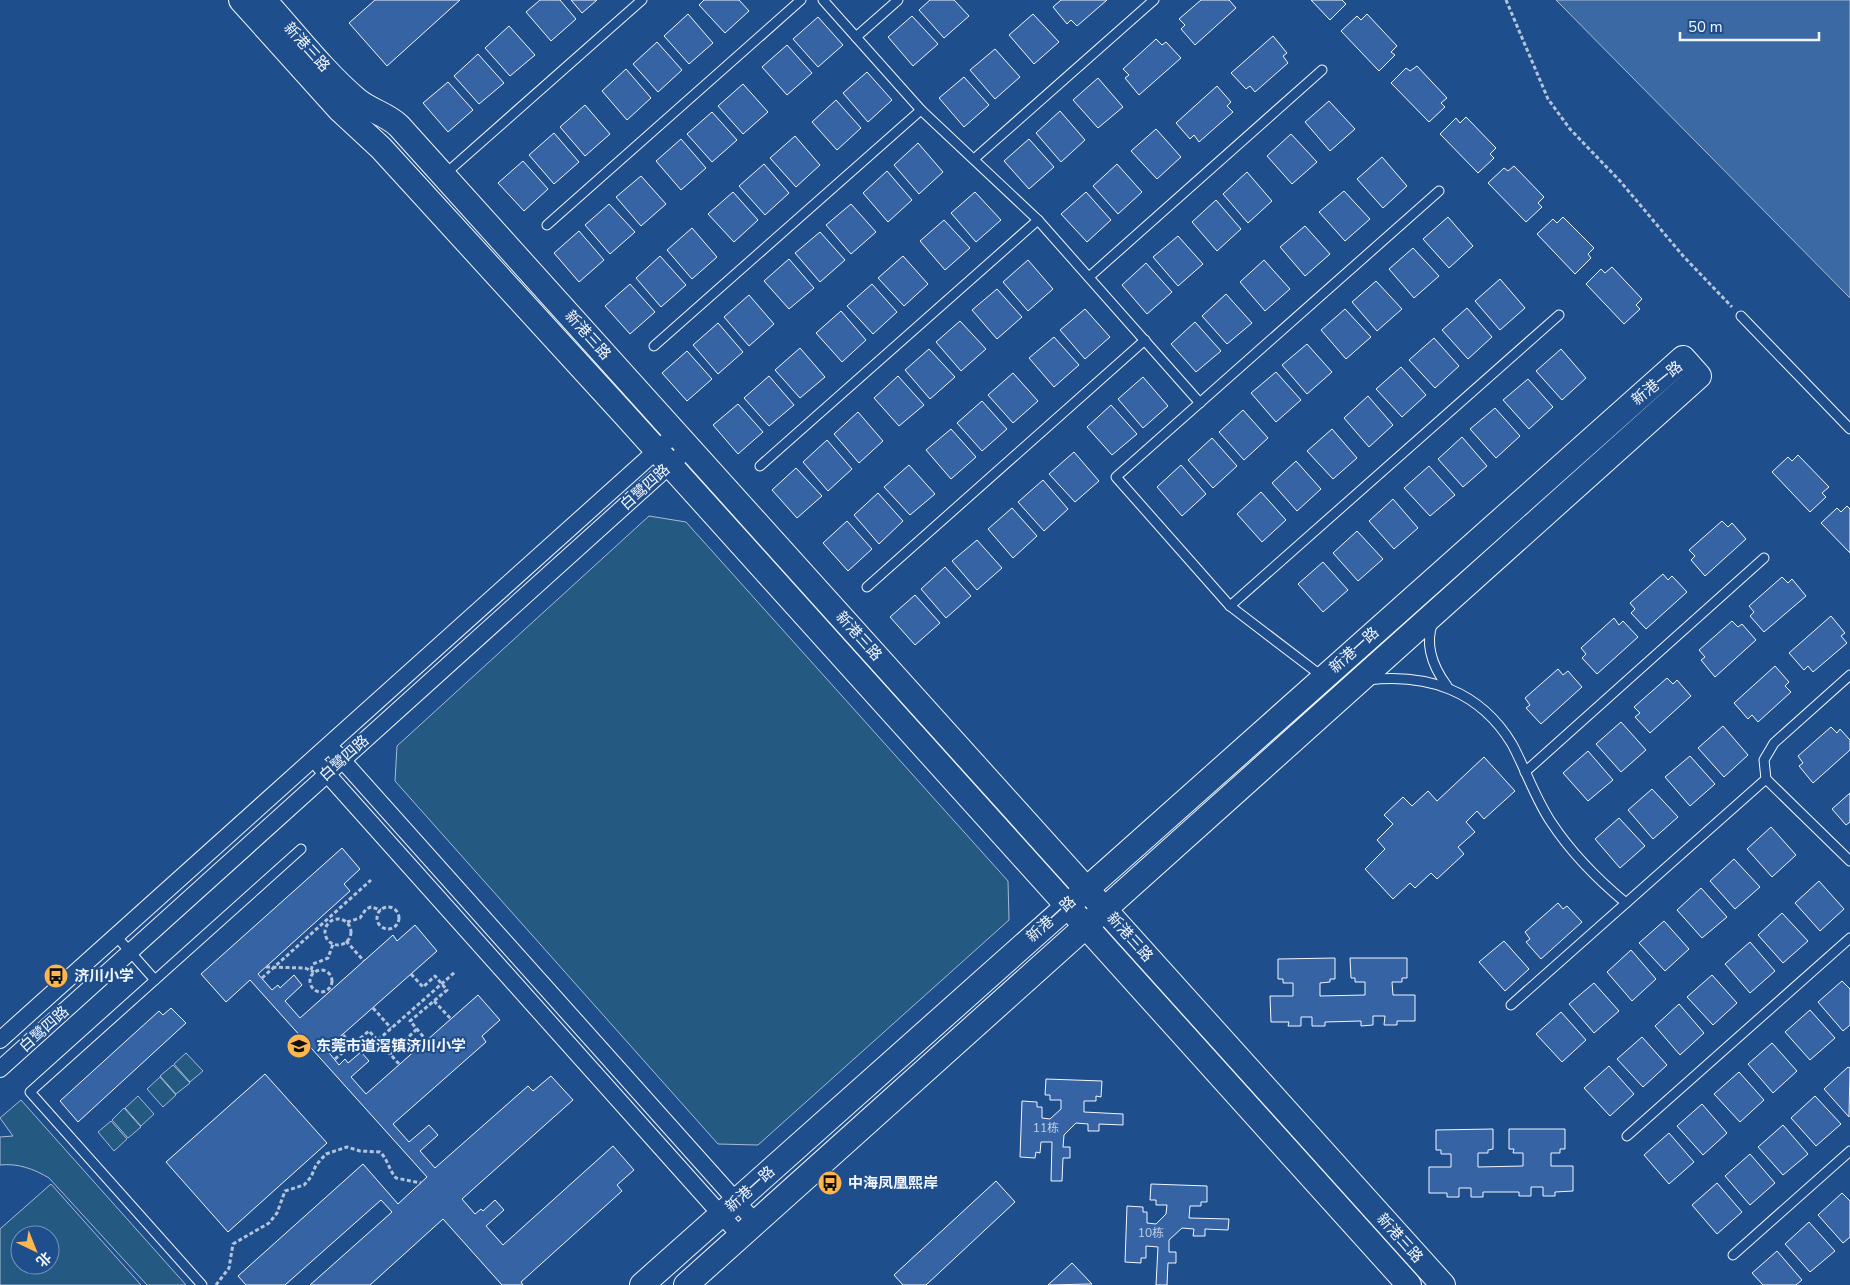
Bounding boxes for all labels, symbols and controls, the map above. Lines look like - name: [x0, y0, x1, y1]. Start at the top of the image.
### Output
- scale bar: [1680, 10, 1819, 42]
- text: 50 m: [1688, 17, 1723, 37]
- street label: 新港三路: [279, 18, 335, 76]
- street label: 新港三路: [560, 306, 616, 364]
- street label: 新港一路: [1627, 356, 1687, 410]
- street label: 白鹭四路: [616, 459, 674, 515]
- street label: 新港三路: [831, 607, 887, 665]
- street label: 新港一路: [1325, 622, 1383, 678]
- street label: 白鹭四路: [315, 730, 373, 786]
- street label: 新港一路: [1022, 891, 1080, 947]
- street label: 新港三路: [1102, 908, 1158, 966]
- bus stop icon: 济川小学: [43, 963, 69, 989]
- place label: 济川小学: [74, 966, 134, 986]
- street label: 白鹭四路: [15, 1001, 73, 1057]
- school or university icon: 东莞市道滘镇济川小学: [286, 1033, 312, 1059]
- place label: 东莞市道滘镇济川小学: [316, 1036, 466, 1056]
- house number: 11栋: [1033, 1120, 1059, 1136]
- street label: 新港一路: [721, 1161, 779, 1217]
- bus stop icon: 中海凤凰熙岸: [817, 1170, 843, 1196]
- place label: 中海凤凰熙岸: [848, 1173, 938, 1193]
- street label: 新港三路: [1372, 1209, 1428, 1267]
- north arrow: [10, 1225, 60, 1275]
- house number: 10栋: [1138, 1225, 1164, 1241]
- text: 北: [32, 1247, 55, 1271]

